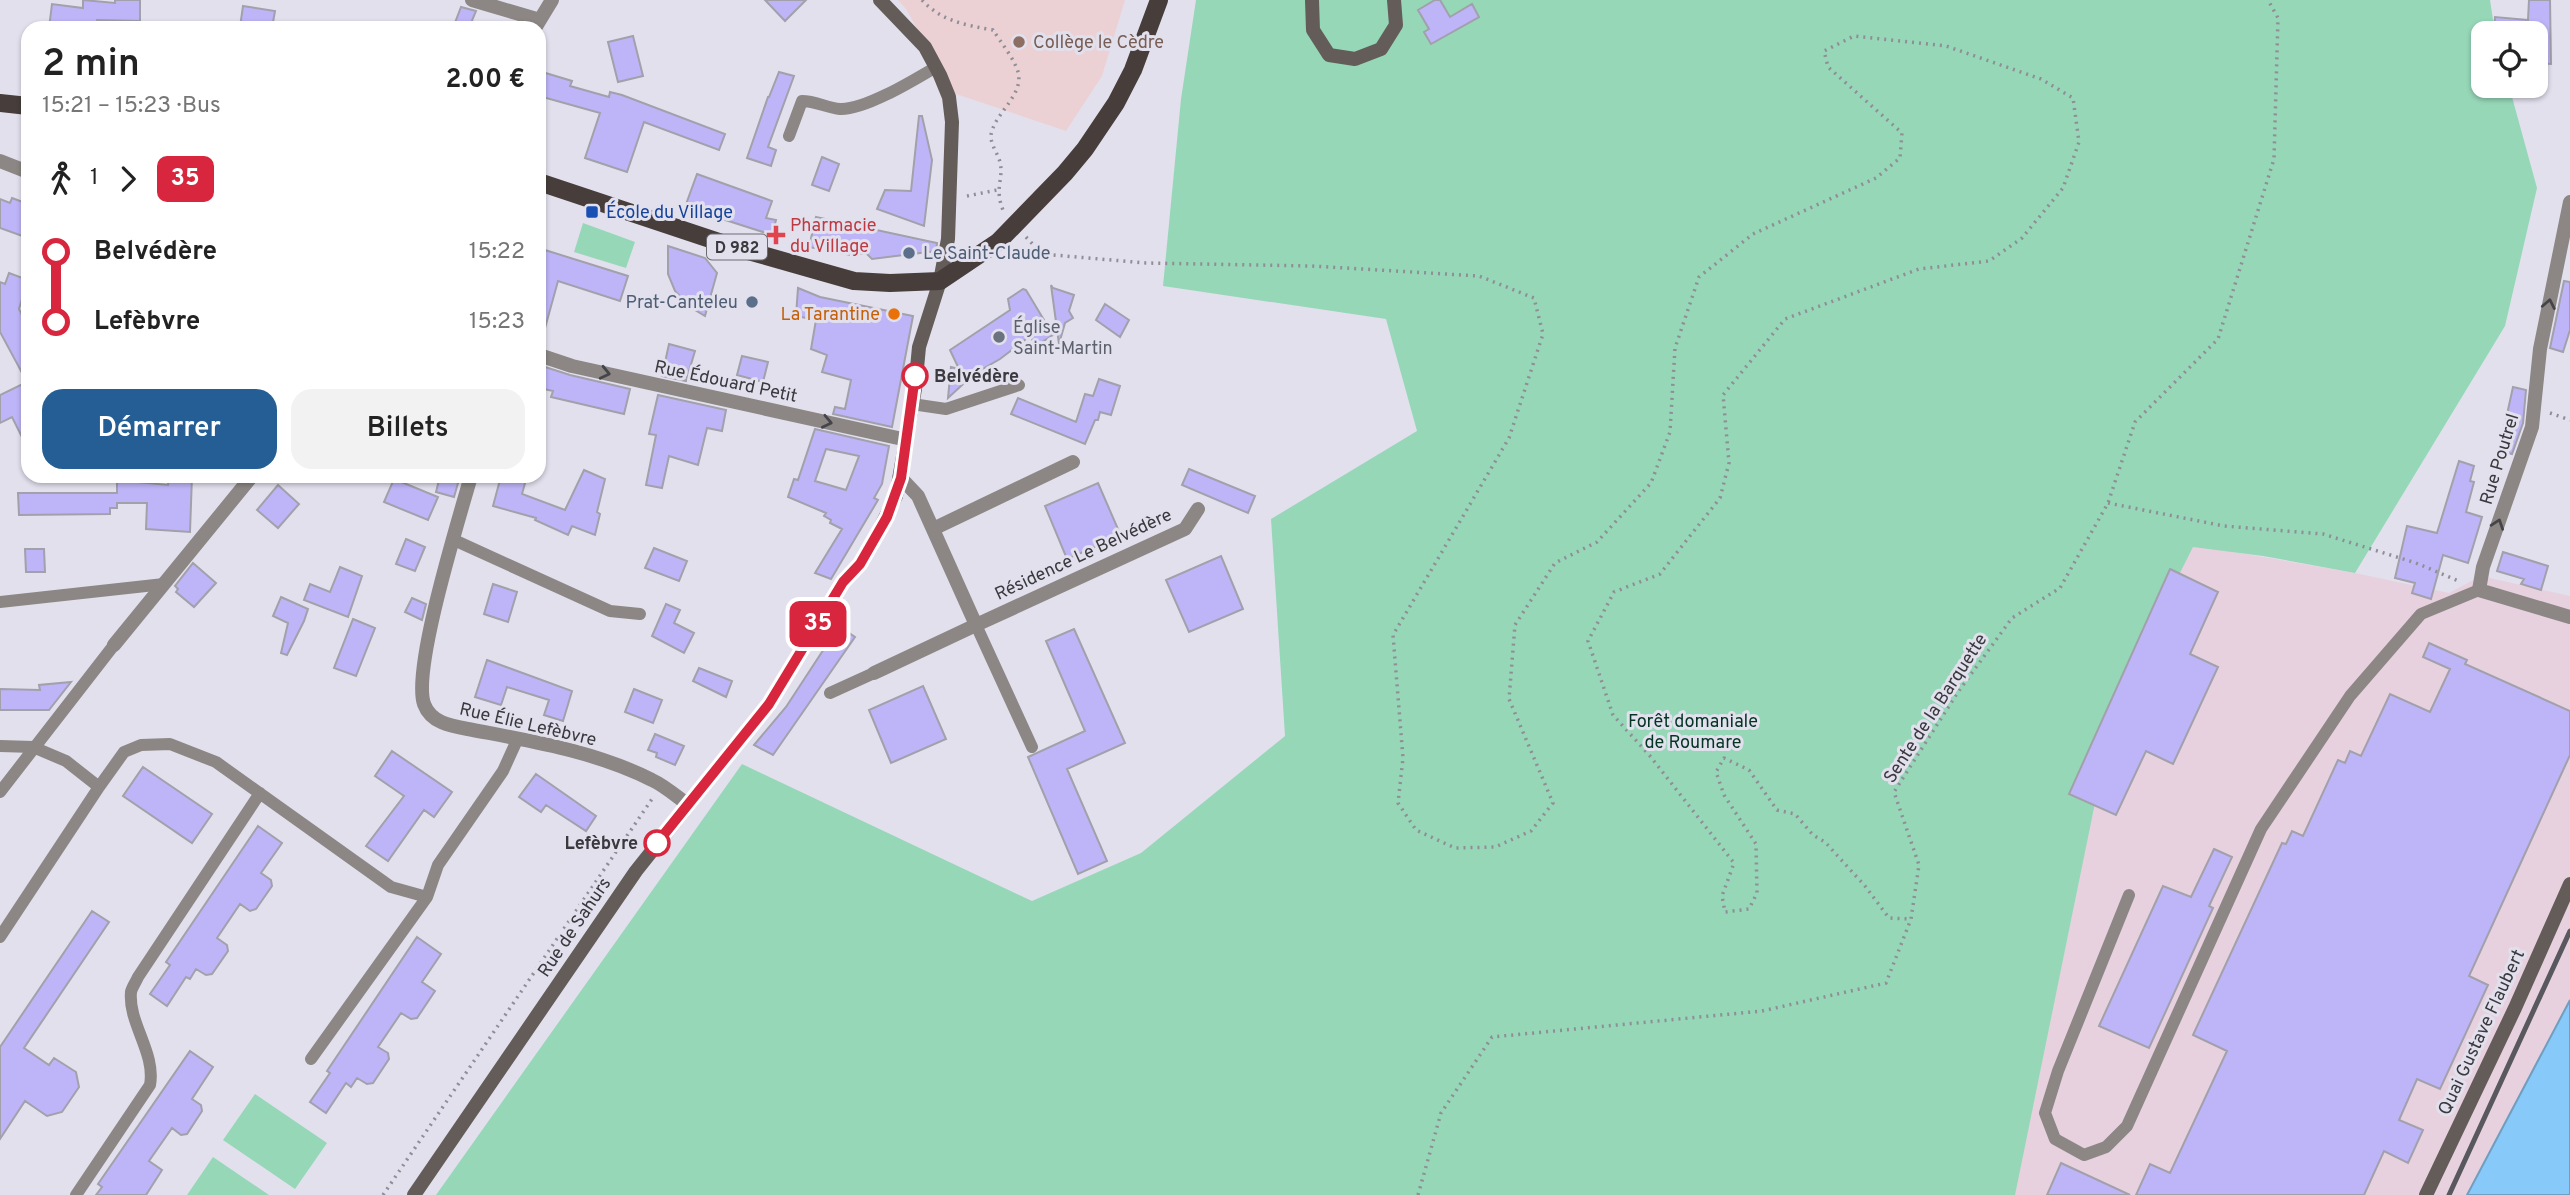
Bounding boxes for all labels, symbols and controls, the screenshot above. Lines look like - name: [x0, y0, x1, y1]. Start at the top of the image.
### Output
- map controls: [2471, 21, 2548, 98]
- button: locate: [2471, 21, 2548, 98]
- place label: Collège le Cèdre: [1033, 32, 1164, 55]
- marker: Collège le Cèdre: [1011, 34, 1027, 50]
- text: 2 min: [42, 41, 140, 90]
- text: 2.00 €: [445, 64, 525, 97]
- text: 15:21 – 15:23 · Bus: [42, 92, 221, 121]
- icon: walk: [42, 160, 80, 198]
- icon: forward: [109, 160, 147, 198]
- text: 1: [90, 164, 99, 193]
- text: 35: [171, 164, 200, 194]
- place label: École du Village: [606, 200, 733, 225]
- marker: École du Village: [584, 204, 600, 220]
- place label: Pharmacie du Village: [790, 215, 877, 259]
- marker: Pharmacie du Village: [768, 227, 784, 243]
- road number: D 982: [707, 234, 767, 260]
- text: Belvédère: [94, 236, 217, 269]
- text: 15:22: [469, 238, 525, 267]
- place label: Le Saint-Claude: [923, 243, 1051, 266]
- marker: Le Saint-Claude: [901, 245, 917, 261]
- place label: Prat-Canteleu: [626, 292, 738, 315]
- marker: Prat-Canteleu: [744, 294, 760, 310]
- one-way arrow: [2541, 298, 2556, 310]
- place label: La Tarantine: [781, 304, 880, 327]
- text: Lefèbvre: [94, 306, 200, 339]
- marker: La Tarantine: [886, 306, 902, 322]
- text: 15:23: [469, 308, 525, 337]
- place label: Église Saint-Martin: [1013, 315, 1113, 361]
- marker: Église Saint-Martin: [991, 329, 1007, 345]
- street label: Rue Édouard Petit: [652, 354, 800, 409]
- marker: Belvédère: [902, 363, 928, 389]
- one-way arrow: [599, 365, 611, 379]
- place label: Belvédère: [934, 366, 1019, 389]
- button: Démarrer: [42, 389, 277, 469]
- button: Billets: [291, 389, 525, 469]
- street label: Rue Poutrel: [2476, 411, 2525, 508]
- one-way arrow: [821, 414, 833, 429]
- street label: Résidence Le Belvédère: [991, 504, 1176, 607]
- one-way arrow: [2490, 519, 2504, 531]
- line badge: 35: [786, 601, 850, 647]
- text: 35: [803, 609, 833, 639]
- street label: Sente de la Barquette: [1879, 630, 1993, 788]
- street label: Rue Élie Lefèbvre: [457, 697, 599, 752]
- park label: Forêt domaniale de Roumare: [1628, 711, 1758, 755]
- marker: Lefèbvre: [644, 830, 670, 856]
- place label: Lefèbvre: [564, 833, 638, 856]
- street label: Rue de Sahurs: [533, 873, 617, 982]
- street label: Quai Gustave Flaubert: [2434, 946, 2531, 1119]

